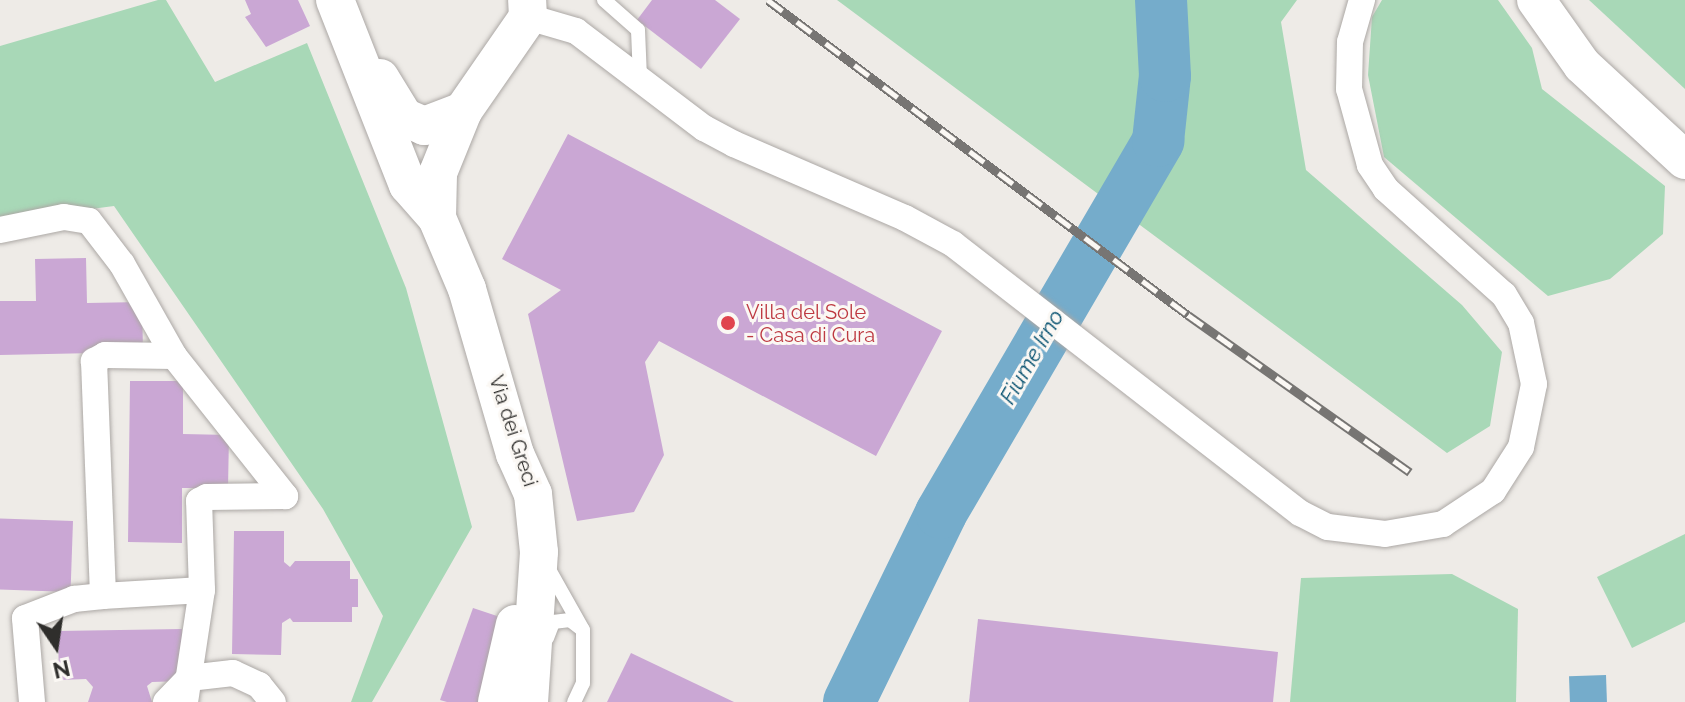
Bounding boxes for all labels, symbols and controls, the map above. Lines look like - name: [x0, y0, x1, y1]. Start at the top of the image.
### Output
- place label: Villa del Sole - Casa di Cura: [746, 300, 875, 347]
- water label: Fiume Irno: [995, 305, 1069, 409]
- marker: Villa del Sole - Casa di Cura: [717, 312, 739, 334]
- street label: Via dei Greci: [484, 372, 542, 490]
- north arrow: [16, 606, 96, 686]
- text: N: [50, 655, 73, 684]

